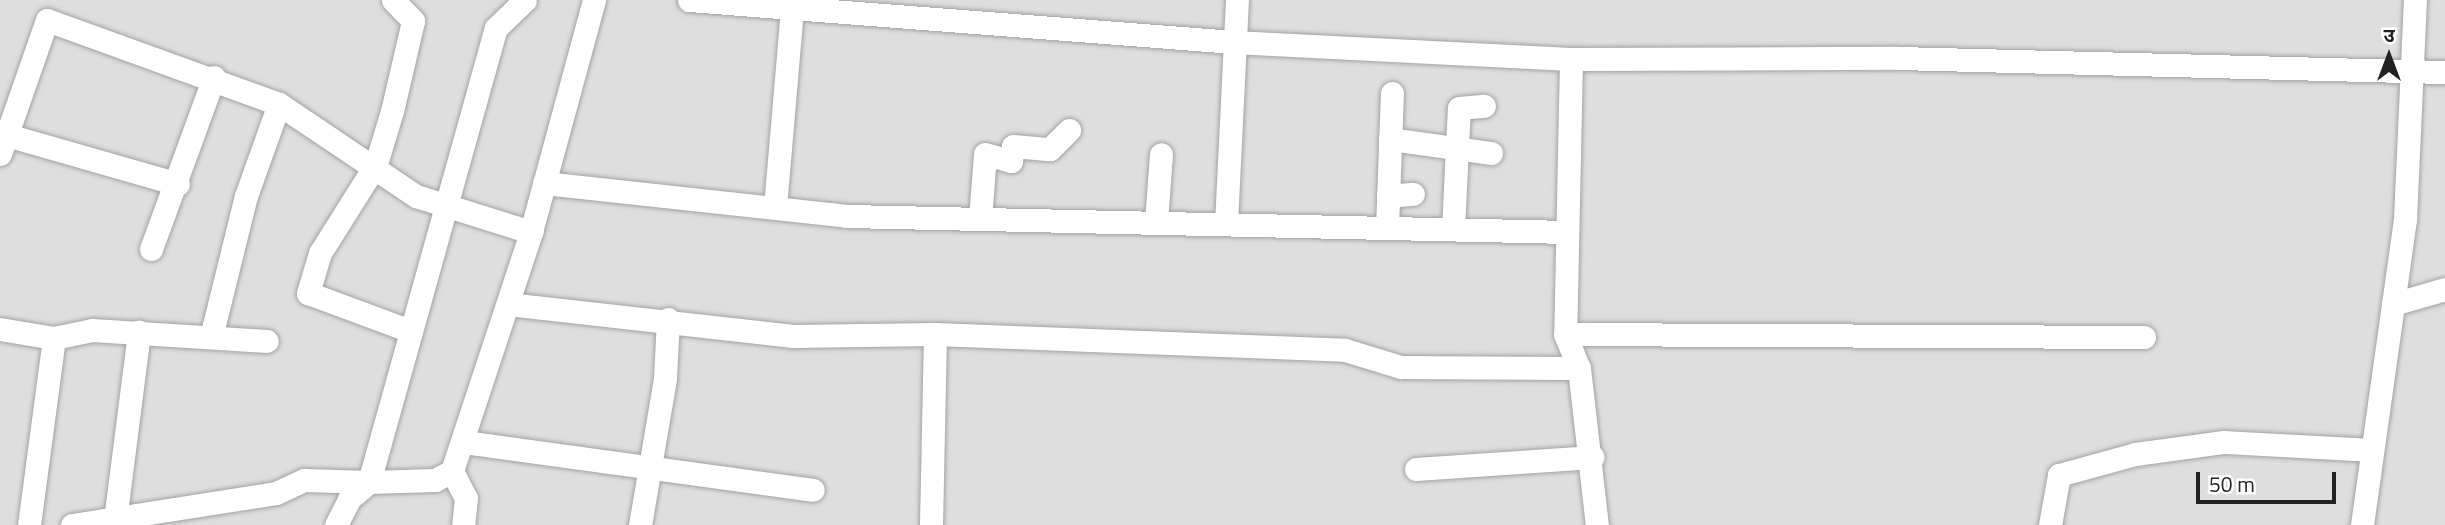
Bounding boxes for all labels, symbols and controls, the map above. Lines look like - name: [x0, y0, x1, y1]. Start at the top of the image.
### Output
- text: उ: [2383, 20, 2395, 49]
- north arrow: [2354, 21, 2424, 91]
- scale bar: [2200, 458, 2340, 502]
- text: 50 m: [2209, 468, 2255, 500]

